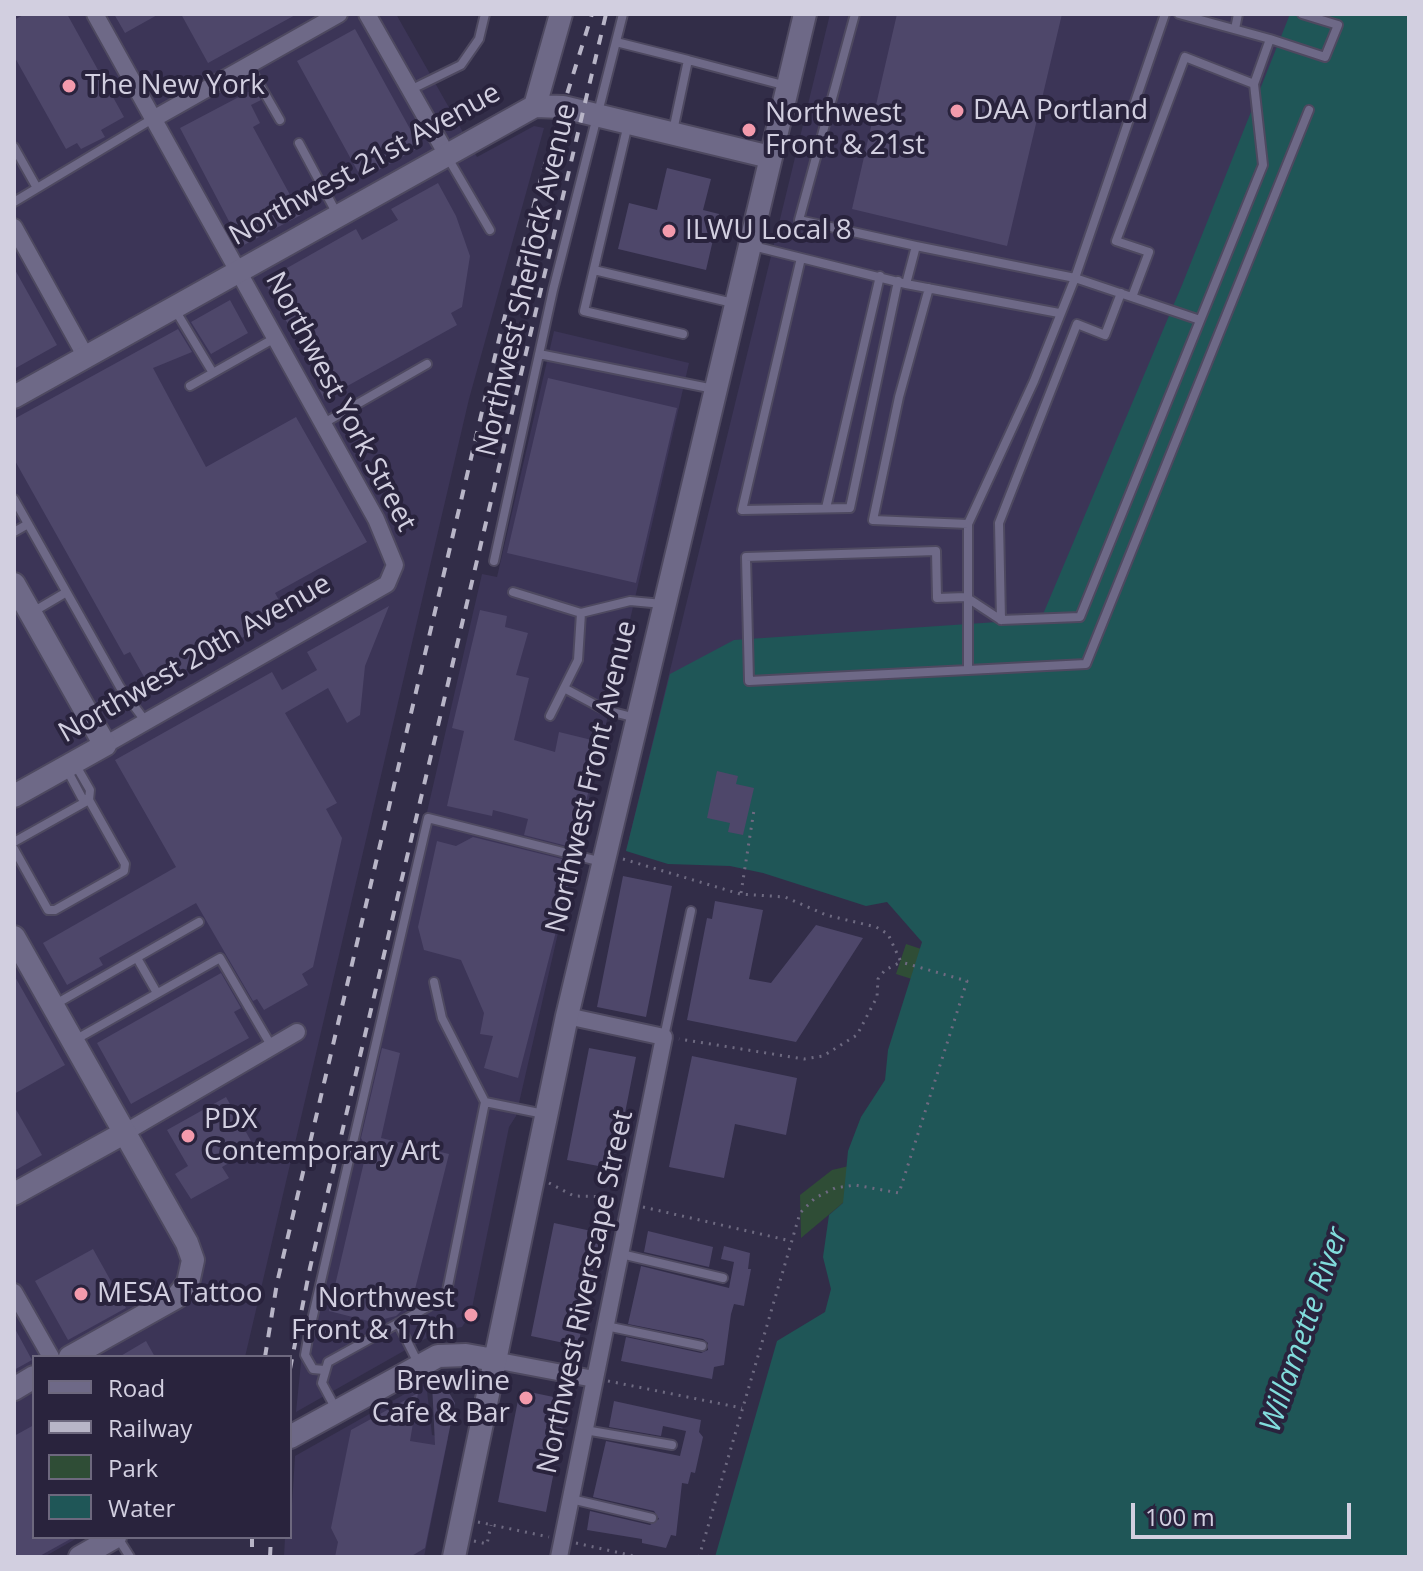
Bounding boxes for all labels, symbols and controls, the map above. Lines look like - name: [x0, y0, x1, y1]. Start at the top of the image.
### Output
- place label: The New York: [85, 69, 265, 103]
- street label: Northwest 21st Avenue: [224, 76, 506, 254]
- marker: The New York: [60, 77, 78, 95]
- place label: DAA Portland: [973, 94, 1148, 128]
- place label: Northwest Front & 21st: [765, 97, 925, 163]
- street label: Northwest Sherlock Avenue: [470, 100, 584, 460]
- marker: DAA Portland: [948, 102, 966, 120]
- marker: Northwest Front & 21st: [740, 121, 758, 139]
- place label: ILWU Local 8: [685, 214, 852, 248]
- marker: ILWU Local 8: [660, 222, 678, 240]
- street label: Northwest York Street: [257, 267, 423, 537]
- street label: Northwest 20th Avenue: [53, 567, 337, 751]
- street label: Northwest Front Avenue: [540, 618, 644, 936]
- place label: PDX Contemporary Art: [204, 1103, 440, 1169]
- street label: Northwest Riverscape Street: [531, 1107, 641, 1477]
- marker: PDX Contemporary Art: [179, 1127, 197, 1145]
- water label: Willamette River: [1253, 1223, 1357, 1437]
- place label: MESA Tattoo: [97, 1277, 263, 1311]
- place label: Northwest Front & 17th: [291, 1282, 455, 1348]
- marker: MESA Tattoo: [72, 1285, 90, 1303]
- marker: Northwest Front & 17th: [462, 1306, 480, 1324]
- legend: [32, 1355, 292, 1539]
- place label: Brewline Cafe & Bar: [372, 1365, 510, 1431]
- text: Road: [108, 1371, 165, 1404]
- marker: Brewline Cafe & Bar: [517, 1389, 535, 1407]
- text: Railway: [108, 1411, 192, 1444]
- text: Park: [108, 1451, 158, 1484]
- scale bar: [1135, 1487, 1355, 1537]
- text: Water: [108, 1491, 175, 1524]
- text: 100 m: [1145, 1500, 1215, 1533]

